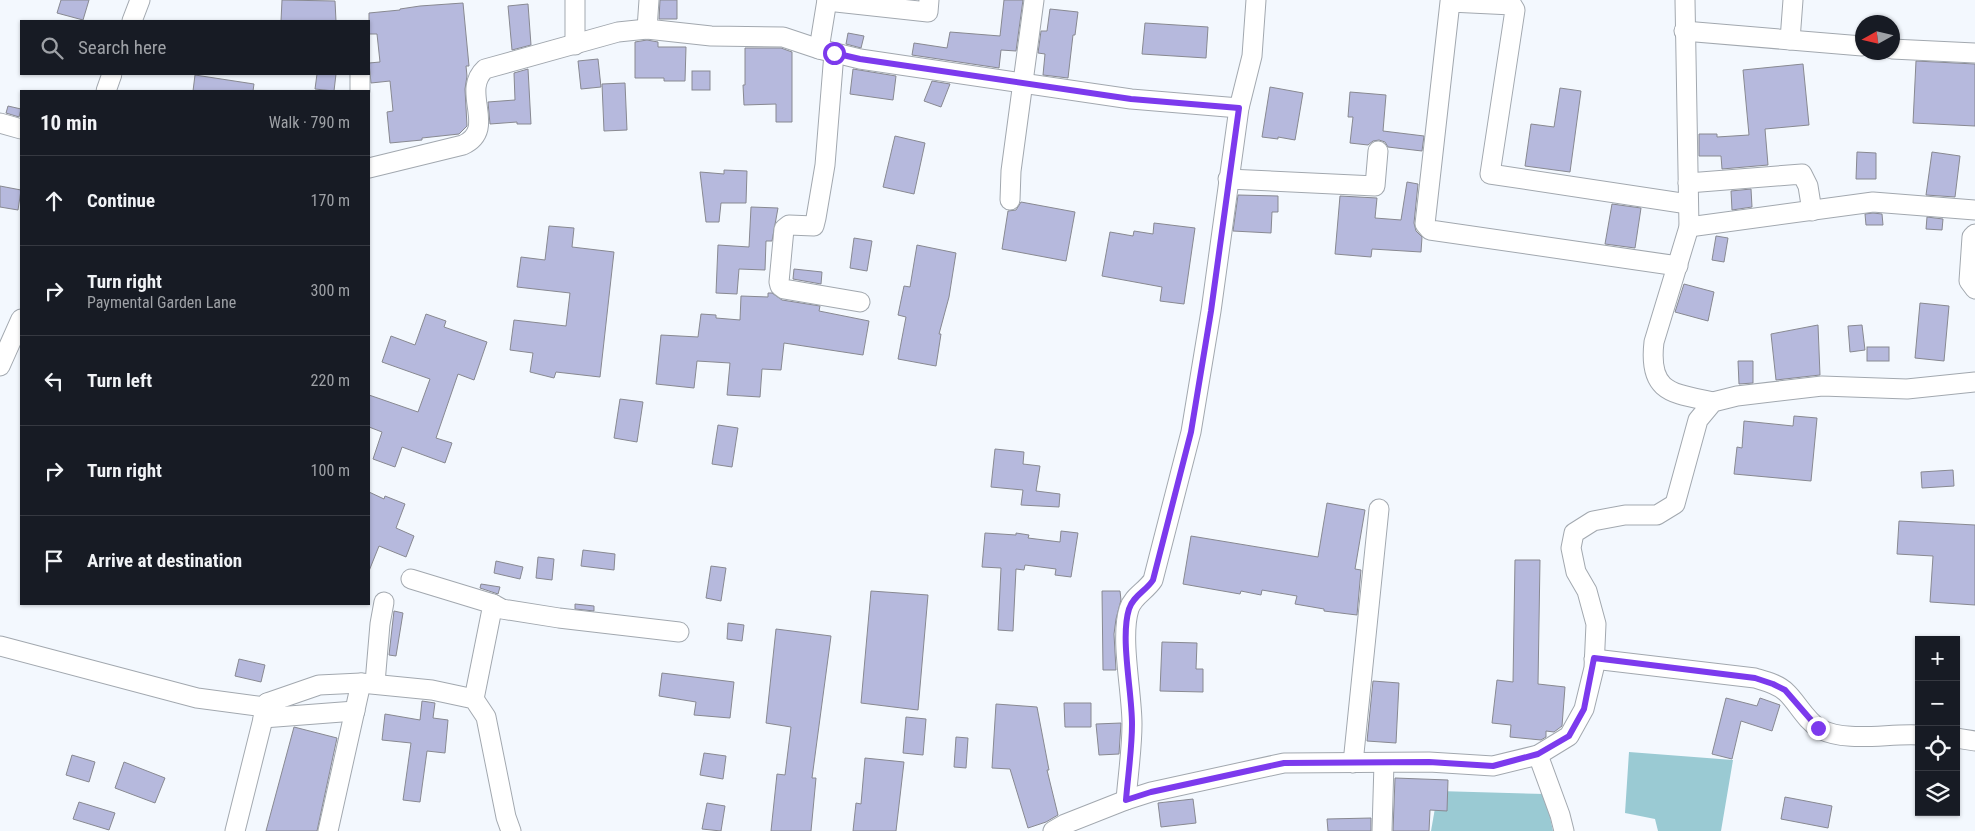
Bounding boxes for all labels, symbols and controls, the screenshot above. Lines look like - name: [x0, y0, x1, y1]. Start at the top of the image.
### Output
- north arrow: [1855, 15, 1900, 60]
- search box: [20, 20, 370, 75]
- icon: search: [38, 34, 66, 62]
- text: Search here: [78, 36, 166, 59]
- route start: [823, 42, 846, 65]
- text: 10 min: [40, 111, 97, 135]
- text: Walk · 790 m: [269, 113, 350, 132]
- icon: ahead: [40, 187, 68, 215]
- text: Continue: [87, 189, 155, 212]
- text: 170 m: [311, 191, 350, 210]
- text: Turn right: [87, 270, 162, 293]
- icon: right: [40, 277, 68, 305]
- text: 300 m: [311, 281, 350, 300]
- text: Paymental Garden Lane: [87, 293, 236, 312]
- icon: left: [40, 367, 68, 395]
- text: Turn left: [87, 369, 152, 392]
- text: 220 m: [311, 371, 350, 390]
- icon: right: [40, 457, 68, 485]
- text: Turn right: [87, 459, 162, 482]
- text: 100 m: [311, 461, 350, 480]
- icon: arrive: [40, 547, 68, 575]
- text: Arrive at destination: [87, 549, 242, 572]
- map controls: [1915, 636, 1960, 816]
- button: +: [1915, 636, 1960, 681]
- button: −: [1915, 681, 1960, 726]
- route end: [1807, 717, 1830, 740]
- button: locate: [1915, 726, 1960, 771]
- button: layers: [1915, 771, 1960, 816]

